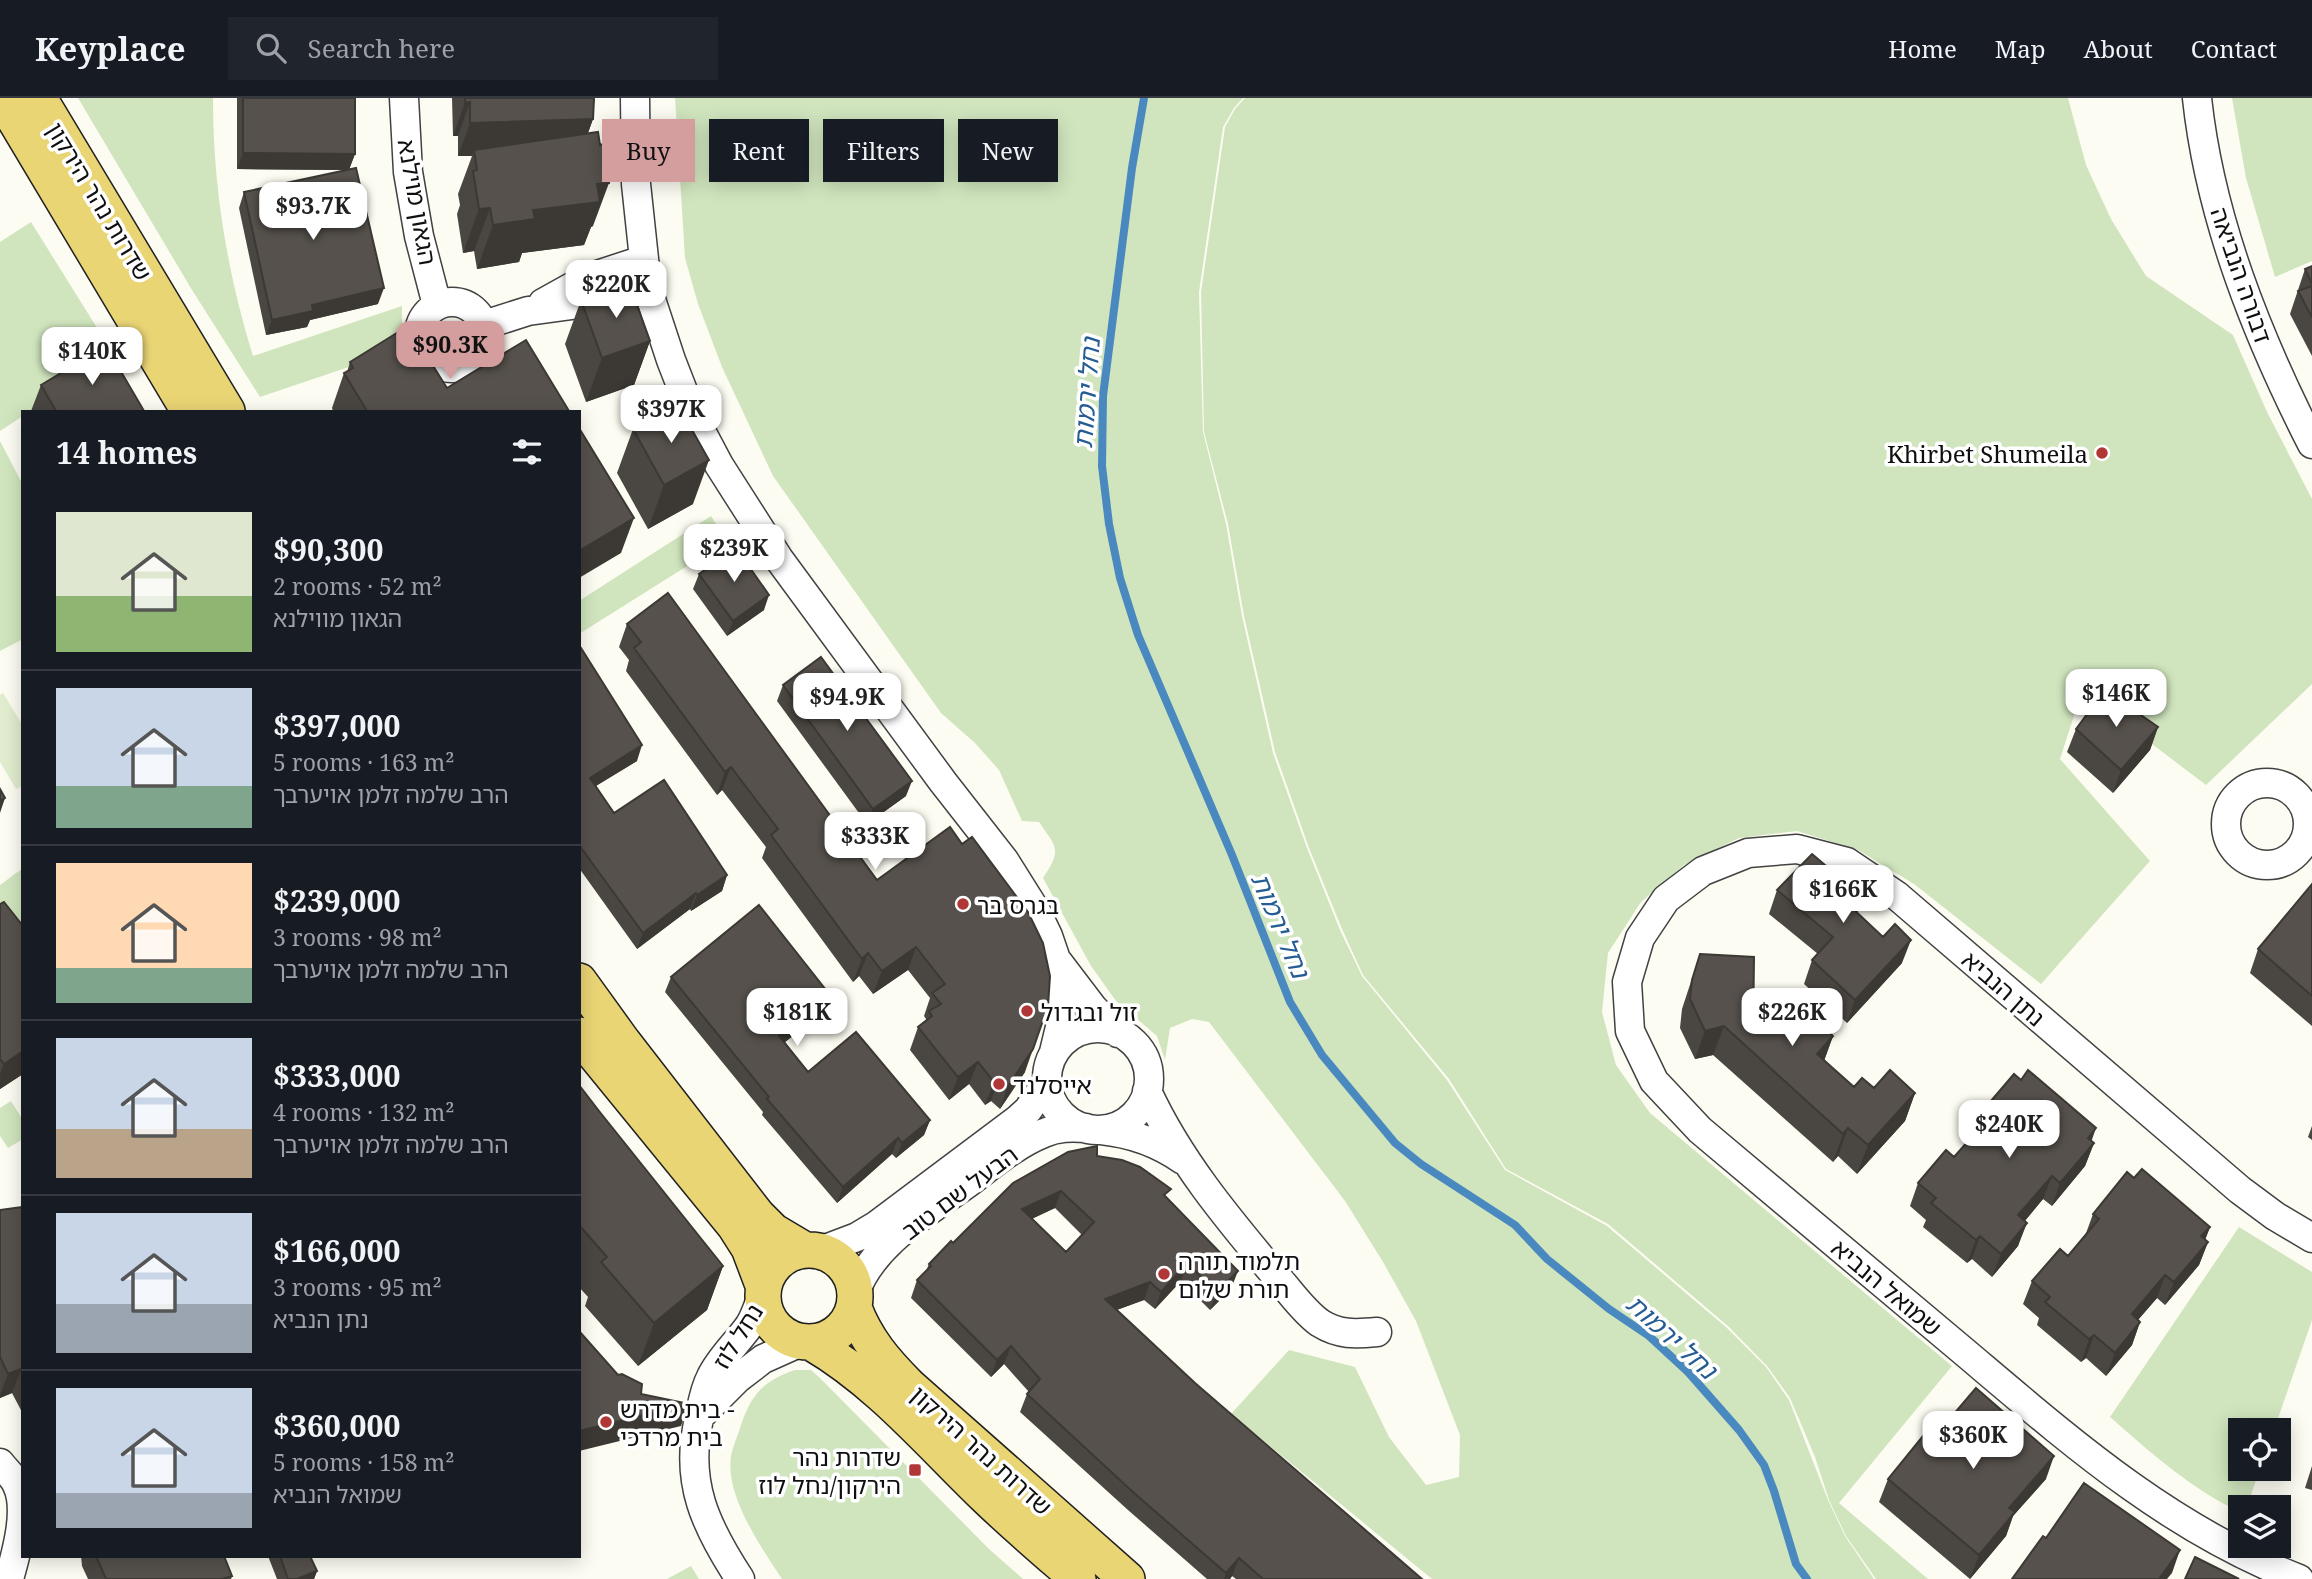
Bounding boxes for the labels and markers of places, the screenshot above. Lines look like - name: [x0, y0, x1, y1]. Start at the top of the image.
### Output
- pin: $93.7K: [256, 183, 370, 242]
- pin: $220K: [567, 260, 665, 320]
- pin: $90.3K: [393, 322, 507, 381]
- pin: $140K: [43, 328, 141, 387]
- pin: $397K: [622, 386, 720, 445]
- place label: Khirbet Shumeila: [1887, 437, 2088, 470]
- marker: Khirbet Shumeila: [2094, 445, 2110, 461]
- pin: $239K: [685, 524, 783, 584]
- pin: $146K: [2067, 670, 2165, 729]
- pin: $94.9K: [790, 674, 904, 733]
- pin: $333K: [826, 812, 924, 872]
- pin: $166K: [1794, 866, 1892, 925]
- place label: בגרס בר: [977, 888, 1059, 921]
- marker: בגרס בר: [955, 896, 971, 912]
- pin: $181K: [748, 988, 846, 1048]
- pin: $226K: [1743, 988, 1841, 1048]
- place label: זול ובגדול: [1041, 995, 1138, 1028]
- marker: זול ובגדול: [1019, 1003, 1035, 1019]
- place label: אייסלנד: [1013, 1068, 1092, 1101]
- marker: אייסלנד: [991, 1076, 1007, 1092]
- pin: $240K: [1960, 1100, 2058, 1160]
- place label: תלמוד תורה תורת שלום: [1178, 1244, 1300, 1305]
- marker: תלמוד תורה תורת שלום: [1156, 1266, 1172, 1282]
- place label: בית מדרש - בית מרדכי: [620, 1392, 735, 1453]
- pin: $360K: [1924, 1412, 2022, 1471]
- marker: בית מדרש - בית מרדכי: [598, 1414, 614, 1430]
- place label: שדרות נהר הירקון/נחל לוז: [758, 1440, 901, 1501]
- marker: שדרות נהר הירקון/נחל לוז: [907, 1462, 923, 1478]

